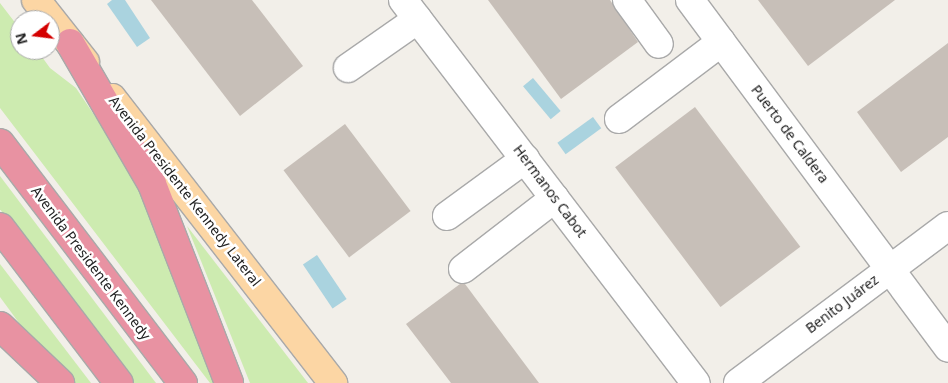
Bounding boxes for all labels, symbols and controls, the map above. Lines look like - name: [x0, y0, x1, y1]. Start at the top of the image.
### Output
- north arrow: [10, 10, 60, 60]
- text: N: [10, 31, 32, 47]
- street label: Puerto de Caldera: [748, 82, 832, 186]
- street label: Avenida Presidente Kennedy Lateral: [106, 93, 264, 289]
- street label: Hermanos Cabot: [510, 142, 590, 240]
- street label: Avenida Presidente Kennedy: [28, 183, 154, 343]
- street label: Benito Juárez: [802, 271, 882, 337]

